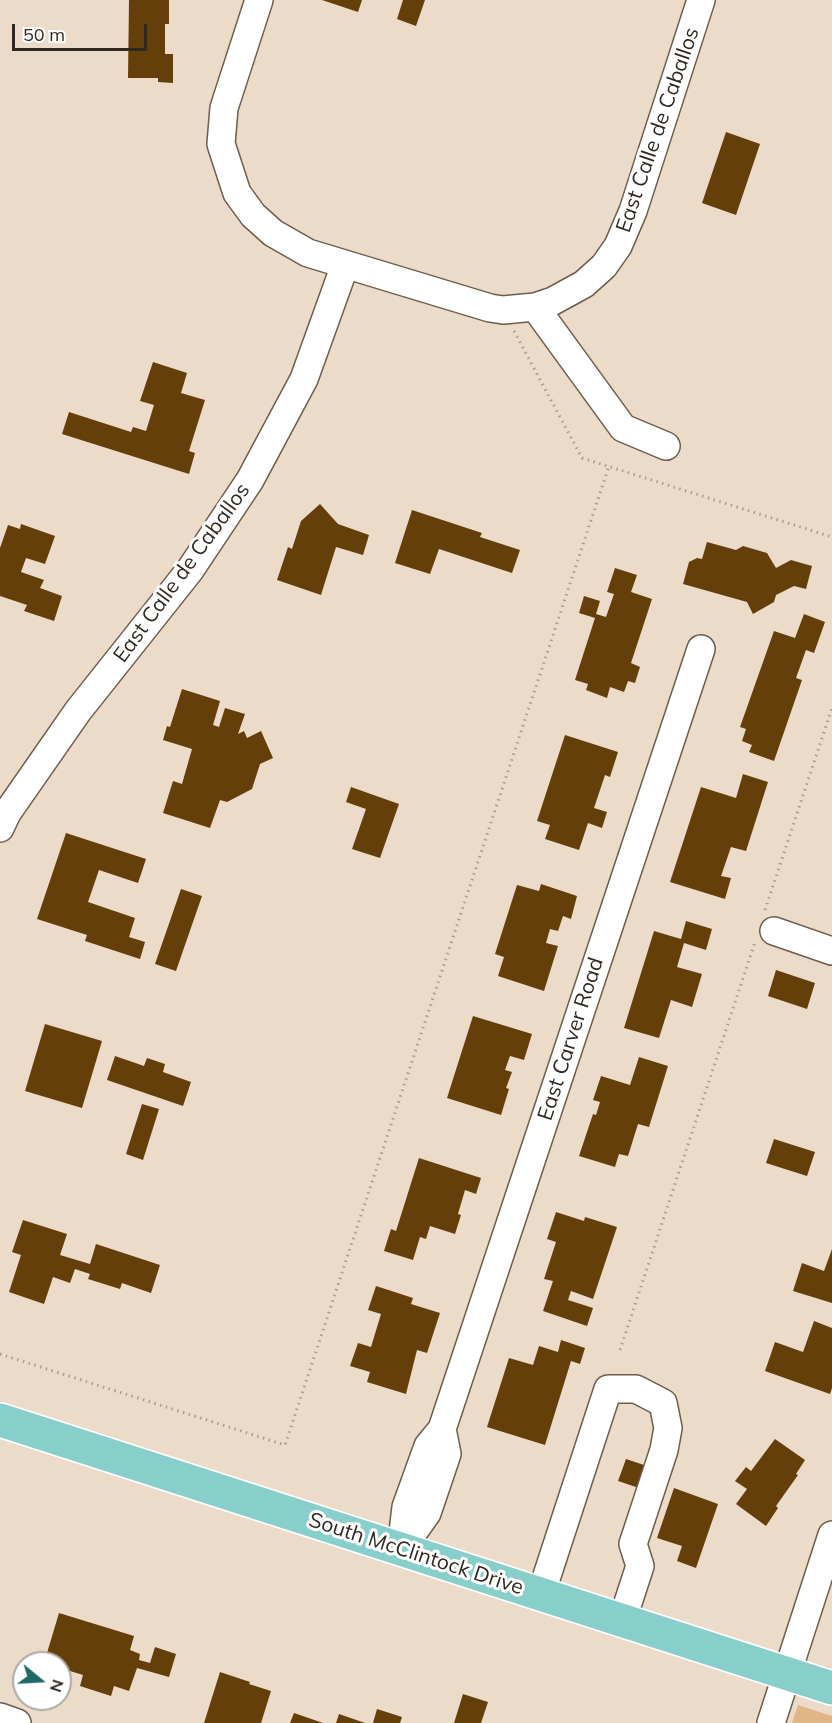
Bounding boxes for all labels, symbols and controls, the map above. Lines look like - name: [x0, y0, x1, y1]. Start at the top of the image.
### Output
- scale bar: [15, 12, 150, 50]
- text: 50 m: [23, 23, 65, 46]
- street label: East Calle de Caballos: [611, 24, 705, 236]
- street label: East Calle de Caballos: [109, 479, 255, 667]
- street label: East Carver Road: [533, 954, 609, 1124]
- street label: South McClintock Drive: [306, 1507, 526, 1601]
- north arrow: [12, 1651, 72, 1711]
- text: N: [46, 1677, 69, 1695]

